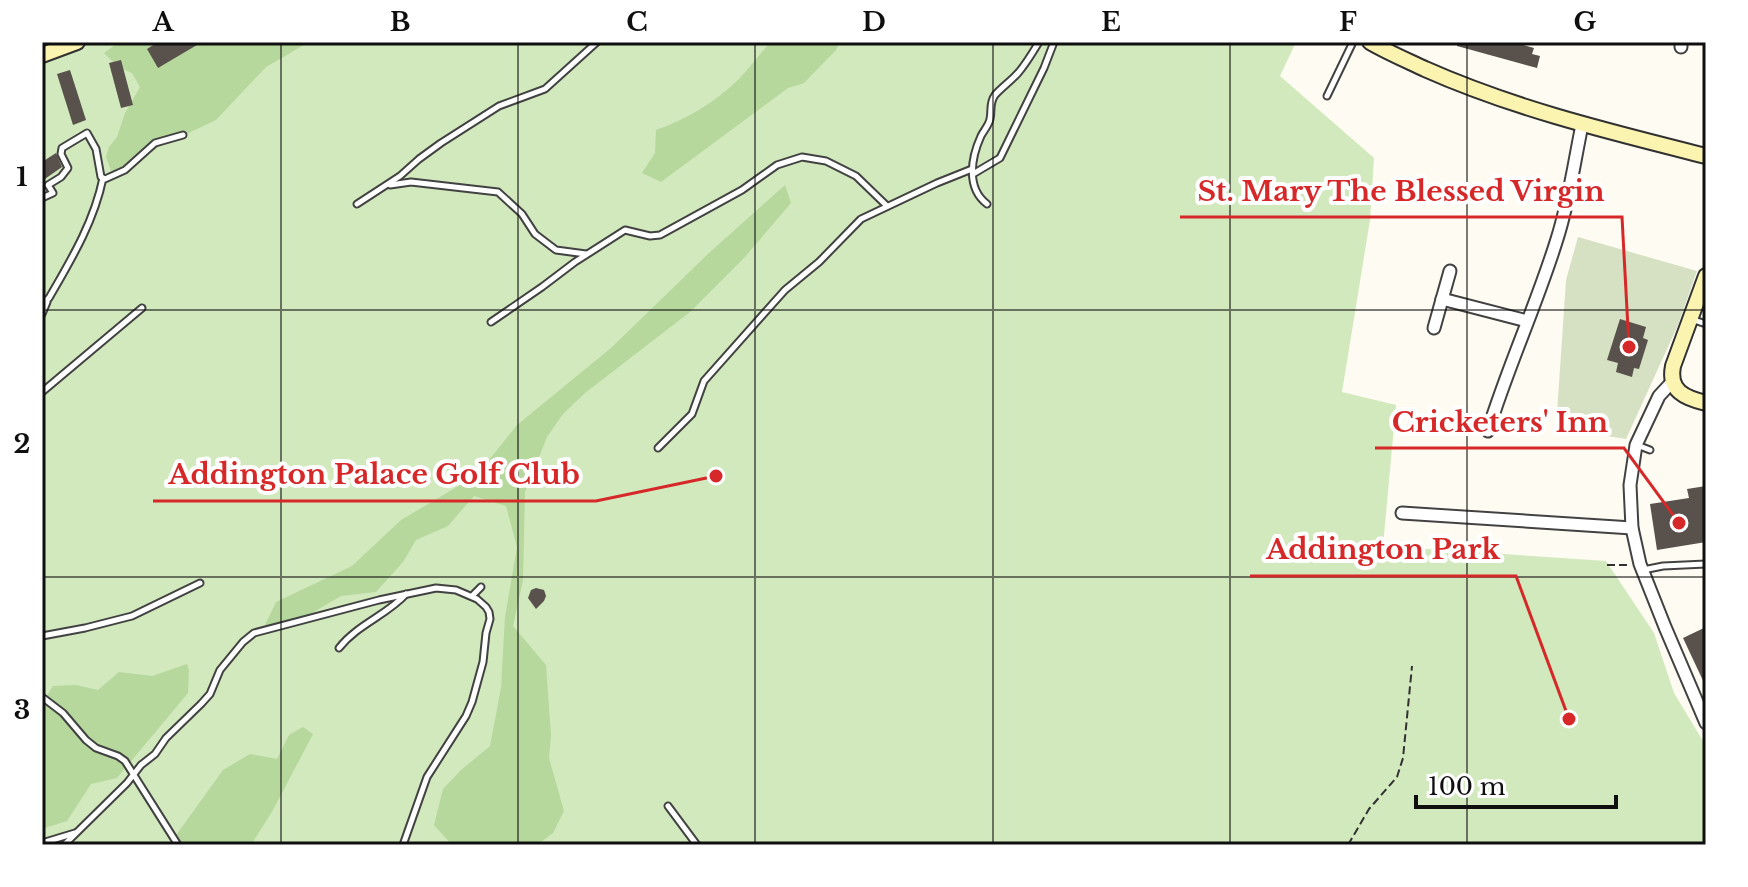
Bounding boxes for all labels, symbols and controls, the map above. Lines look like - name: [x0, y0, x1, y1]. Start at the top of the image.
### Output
- text: A: [151, 6, 174, 38]
- text: B: [390, 6, 410, 38]
- text: C: [626, 6, 648, 38]
- text: D: [862, 6, 886, 38]
- text: E: [1101, 6, 1121, 38]
- text: F: [1339, 6, 1357, 38]
- text: G: [1574, 6, 1597, 38]
- text: 1: [16, 161, 28, 193]
- callout: St. Mary The Blessed Virgin: [1180, 165, 1622, 217]
- text: St. Mary The Blessed Virgin: [1197, 174, 1605, 209]
- callout: Cricketers' Inn: [1375, 396, 1624, 448]
- text: Cricketers' Inn: [1392, 405, 1608, 440]
- text: 2: [14, 428, 30, 460]
- callout: Addington Palace Golf Club: [153, 449, 596, 501]
- text: Addington Palace Golf Club: [167, 457, 580, 492]
- callout: Addington Park: [1250, 524, 1516, 576]
- text: Addington Park: [1265, 532, 1500, 567]
- text: 3: [14, 694, 30, 726]
- scale bar: [1416, 759, 1616, 809]
- text: 100 m: [1428, 772, 1506, 801]

